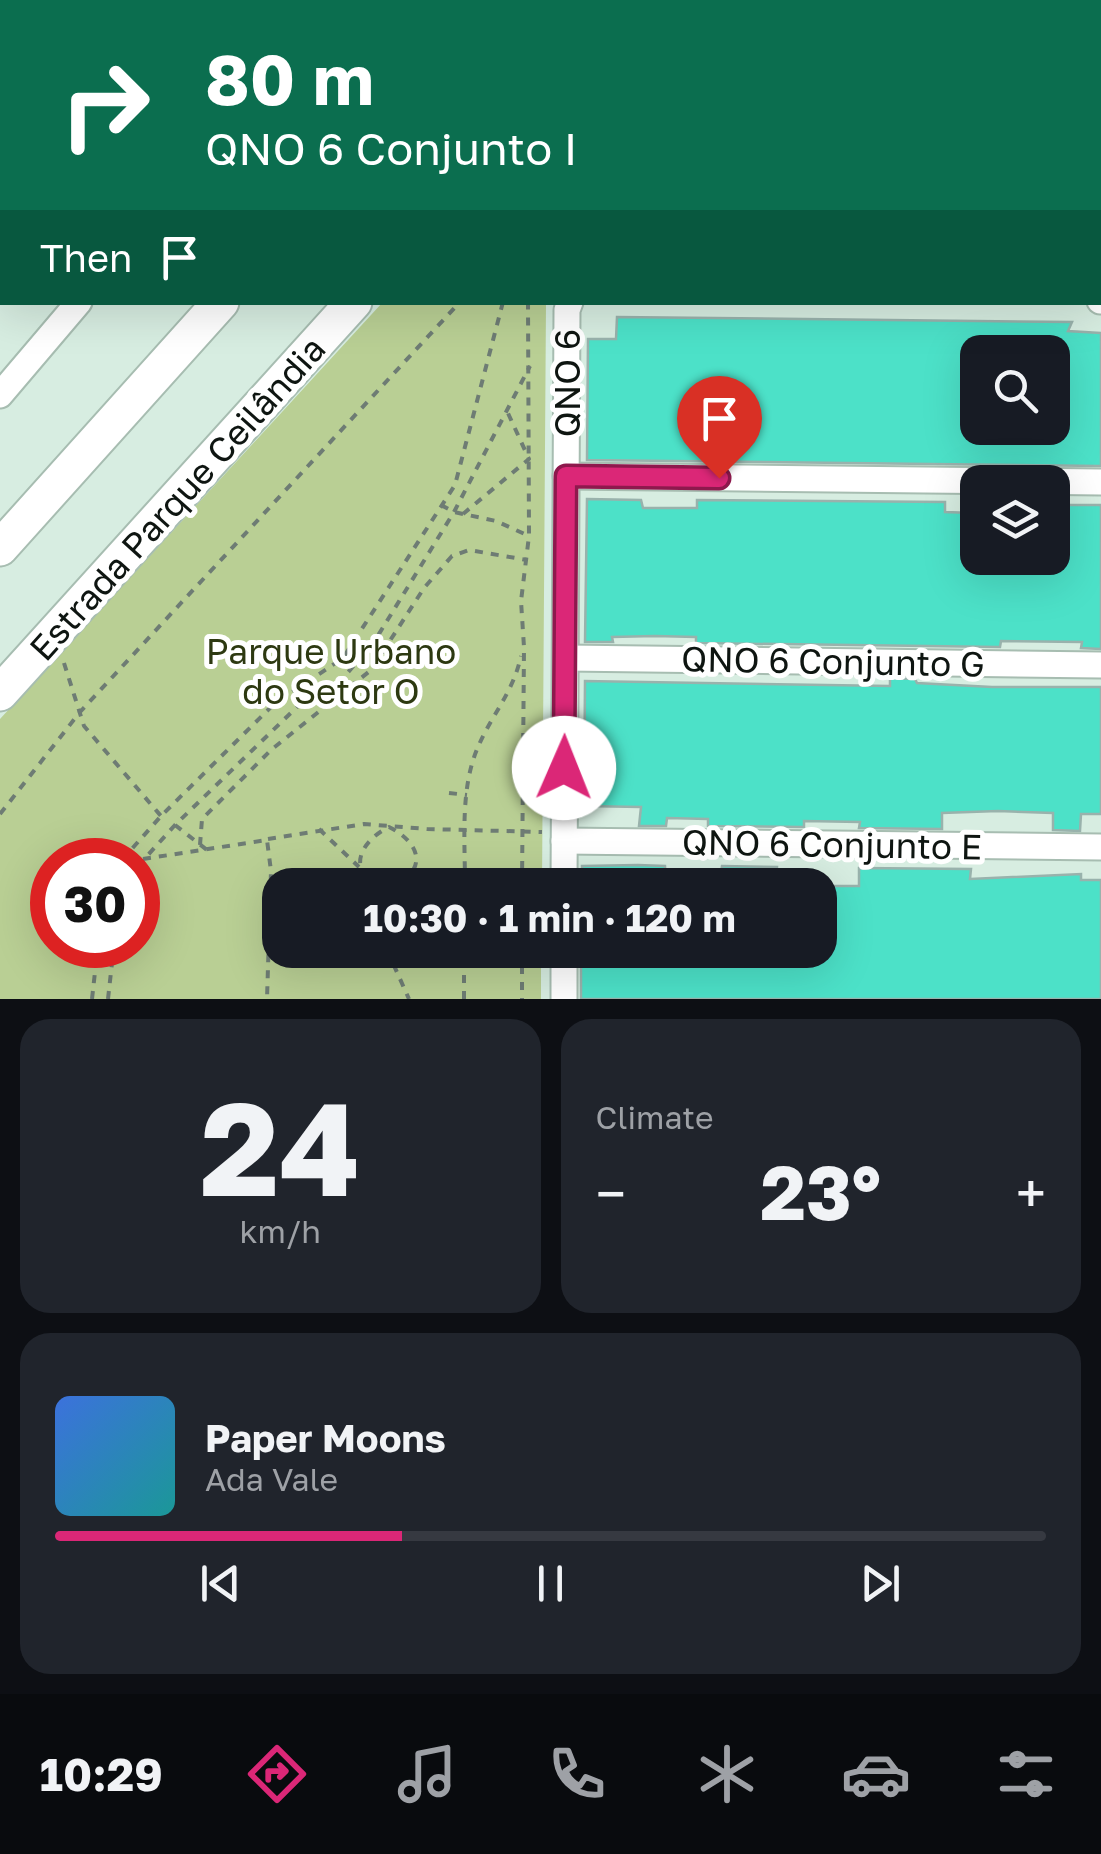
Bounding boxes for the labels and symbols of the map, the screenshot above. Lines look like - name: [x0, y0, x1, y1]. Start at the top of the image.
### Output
- street label: Estrada Parque Ceilândia: [21, 327, 333, 669]
- street label: QNO 6: [546, 329, 588, 437]
- pin: [677, 376, 762, 479]
- park label: Parque Urbano do Setor O: [206, 630, 456, 712]
- street label: QNO 6 Conjunto G: [681, 637, 985, 685]
- position arrow: [512, 716, 616, 820]
- street label: QNO 6 Conjunto E: [682, 820, 982, 868]
- speed limit sign: 30: [30, 838, 160, 968]

